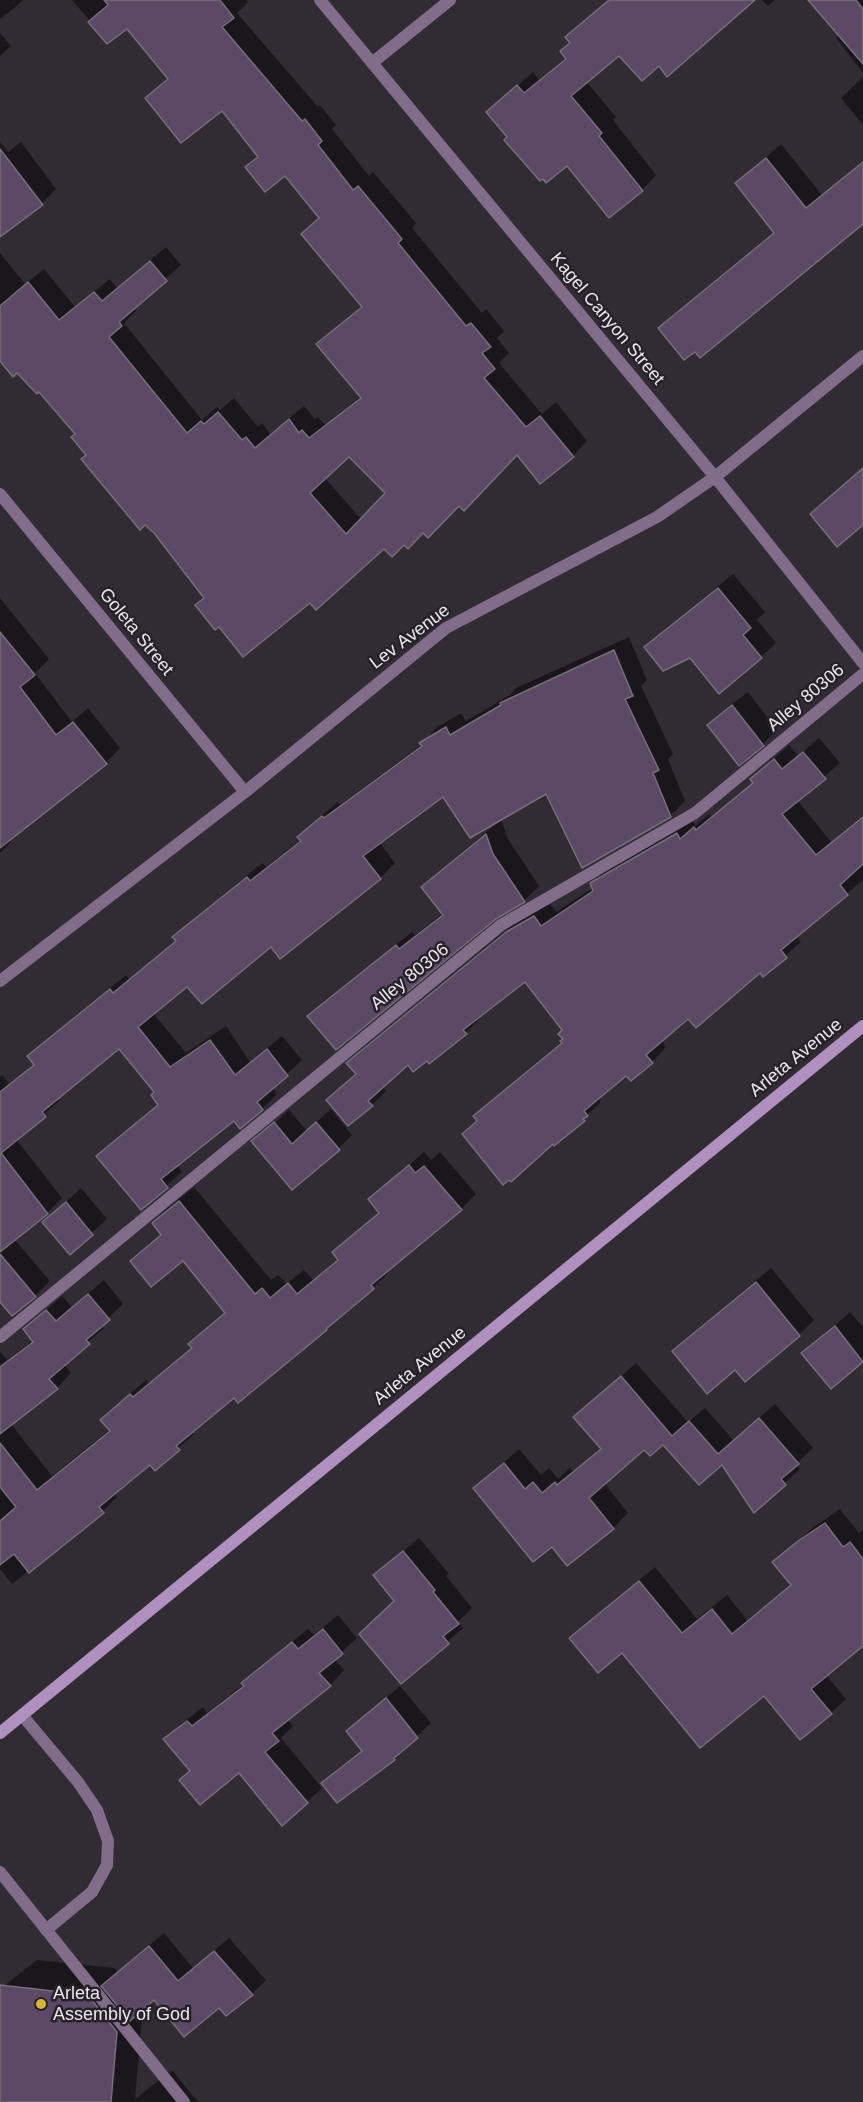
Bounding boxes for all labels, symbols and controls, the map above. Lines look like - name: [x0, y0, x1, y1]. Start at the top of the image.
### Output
- street label: Kagel Canyon Street: [545, 248, 669, 390]
- street label: Goleta Street: [94, 584, 178, 680]
- street label: Lev Avenue: [366, 600, 454, 674]
- street label: Alley 80306: [763, 659, 849, 737]
- street label: Alley 80306: [367, 939, 453, 1015]
- street label: Arleta Avenue: [745, 1014, 847, 1102]
- street label: Arleta Avenue: [369, 1322, 471, 1410]
- place label: Arleta Assembly of God: [53, 1983, 190, 2026]
- marker: Arleta Assembly of God: [34, 1997, 48, 2011]

